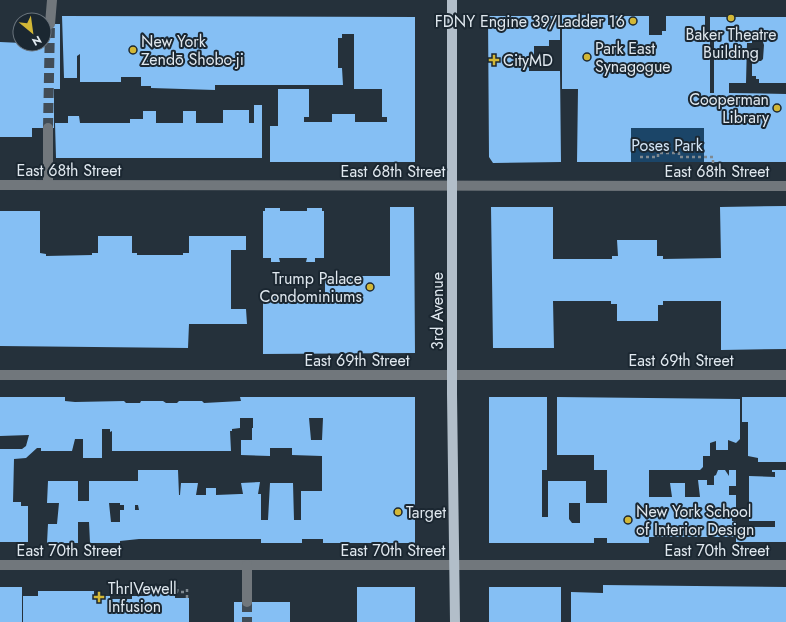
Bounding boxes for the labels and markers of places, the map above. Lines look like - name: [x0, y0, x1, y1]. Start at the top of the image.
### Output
- place label: FDNY Engine 39/Ladder 16: [435, 10, 625, 33]
- marker: Baker Theatre Building: [726, 13, 736, 23]
- marker: FDNY Engine 39/Ladder 16: [628, 16, 638, 26]
- place label: Baker Theatre Building: [685, 23, 777, 64]
- place label: New York Zendō Shobo-ji: [141, 30, 244, 71]
- place label: Park East Synagogue: [595, 37, 671, 78]
- marker: New York Zendō Shobo-ji: [128, 45, 138, 55]
- place label: CityMD: [503, 49, 553, 72]
- marker: Park East Synagogue: [582, 52, 592, 62]
- marker: CityMD: [488, 54, 500, 66]
- place label: Cooperman Library: [689, 88, 770, 129]
- marker: Cooperman Library: [772, 103, 782, 113]
- place label: Trump Palace Condominiums: [260, 267, 362, 308]
- marker: Trump Palace Condominiums: [365, 282, 375, 292]
- place label: New York School of Interior Design: [636, 500, 754, 541]
- place label: Target: [406, 501, 446, 524]
- marker: Target: [393, 507, 403, 517]
- marker: New York School of Interior Design: [623, 515, 633, 525]
- place label: ThrIVewell Infusion: [108, 577, 177, 618]
- marker: ThrIVewell Infusion: [93, 591, 105, 603]

